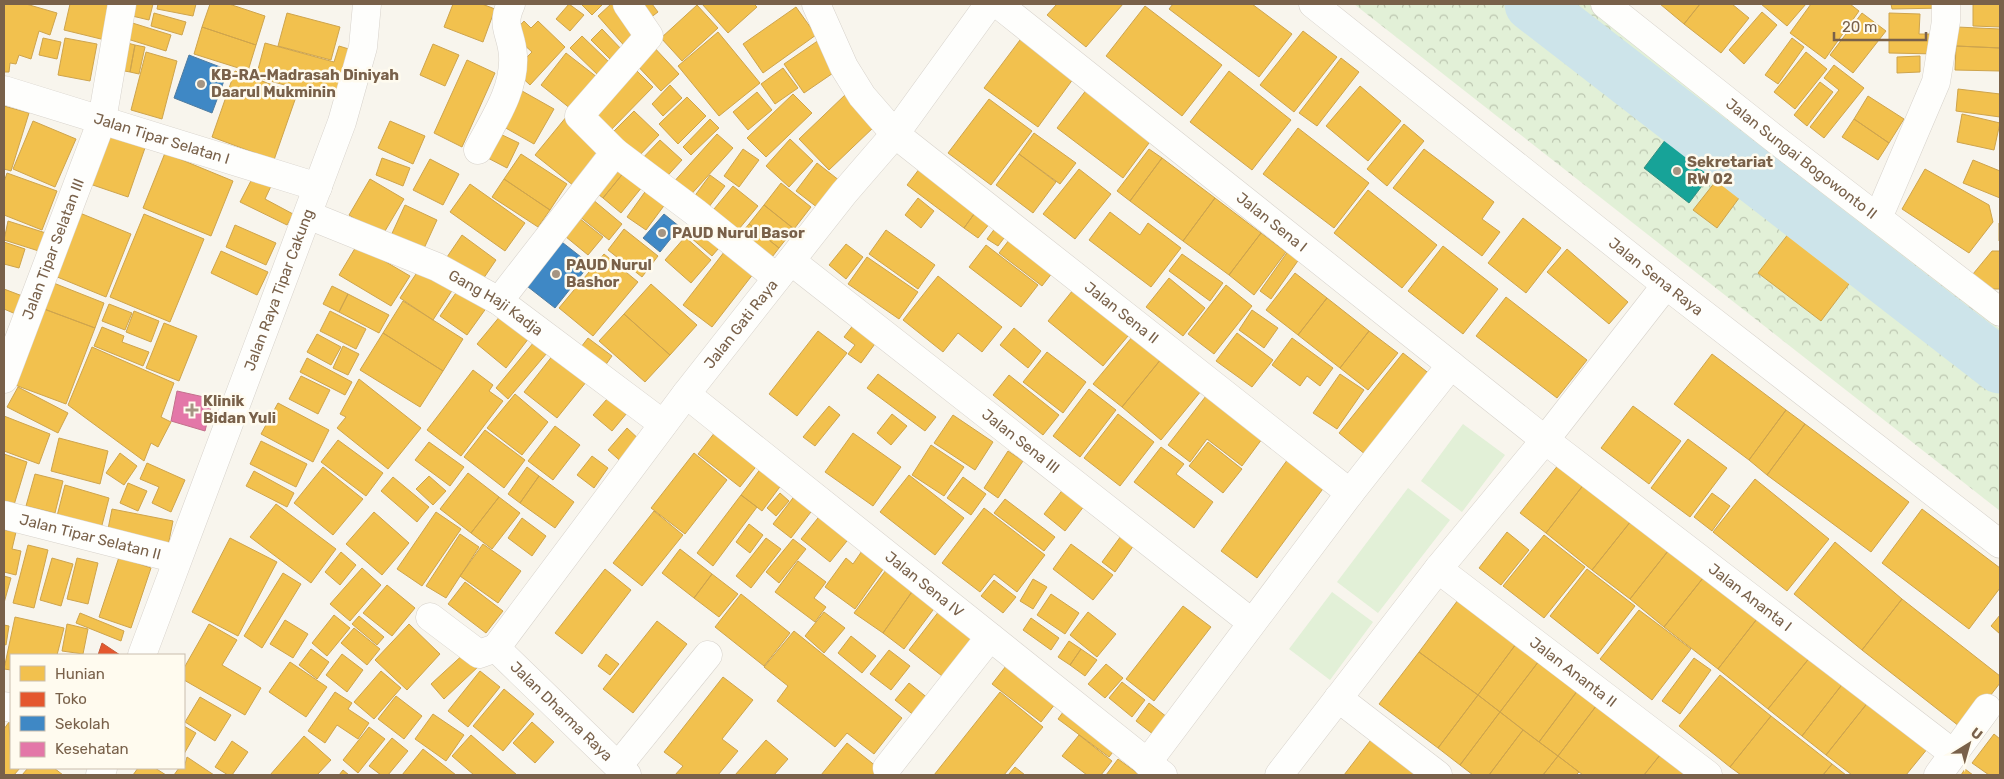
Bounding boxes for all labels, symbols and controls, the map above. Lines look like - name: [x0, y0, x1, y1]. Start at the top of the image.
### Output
- scale bar: [1834, 10, 1926, 42]
- text: 20 m: [1842, 18, 1877, 36]
- place label: KB-RA-Madrasah Diniyah Daarul Mukminin: [211, 66, 399, 101]
- marker: KB-RA-Madrasah Diniyah Daarul Mukminin: [195, 78, 207, 90]
- street label: Jalan Sungai Bogowonto II: [1722, 94, 1880, 223]
- street label: Jalan Tipar Selatan I: [91, 109, 232, 168]
- place label: Sekretariat RW 02: [1687, 153, 1773, 188]
- marker: Sekretariat RW 02: [1671, 165, 1683, 177]
- street label: Jalan Tipar Selatan III: [18, 176, 88, 322]
- street label: Jalan Sena I: [1233, 189, 1311, 256]
- street label: Jalan Raya Tipar Cakung: [240, 206, 318, 373]
- place label: PAUD Nurul Basor: [672, 224, 805, 242]
- marker: PAUD Nurul Basor: [656, 227, 668, 239]
- street label: Jalan Sena Raya: [1605, 234, 1707, 319]
- place label: PAUD Nurul Bashor: [566, 256, 652, 291]
- street label: Gang Haji Kadja: [445, 266, 546, 340]
- marker: PAUD Nurul Bashor: [550, 268, 562, 280]
- street label: Jalan Gati Raya: [700, 276, 781, 372]
- street label: Jalan Sena II: [1081, 278, 1162, 348]
- place label: Klinik Bidan Yuli: [203, 392, 276, 427]
- marker: Klinik Bidan Yuli: [185, 403, 199, 417]
- street label: Jalan Sena III: [978, 405, 1063, 477]
- street label: Jalan Tipar Selatan II: [18, 510, 163, 564]
- street label: Jalan Sena IV: [882, 548, 967, 621]
- street label: Jalan Ananta I: [1705, 560, 1795, 635]
- street label: Jalan Ananta II: [1526, 633, 1620, 711]
- legend: [10, 654, 185, 769]
- street label: Jalan Dharma Raya: [506, 658, 616, 765]
- text: Hunian: [55, 665, 105, 683]
- text: Toko: [55, 690, 87, 708]
- text: Sekolah: [55, 715, 110, 733]
- north arrow: [1944, 719, 1994, 769]
- text: U: [1967, 724, 1986, 744]
- text: Kesehatan: [55, 740, 129, 758]

